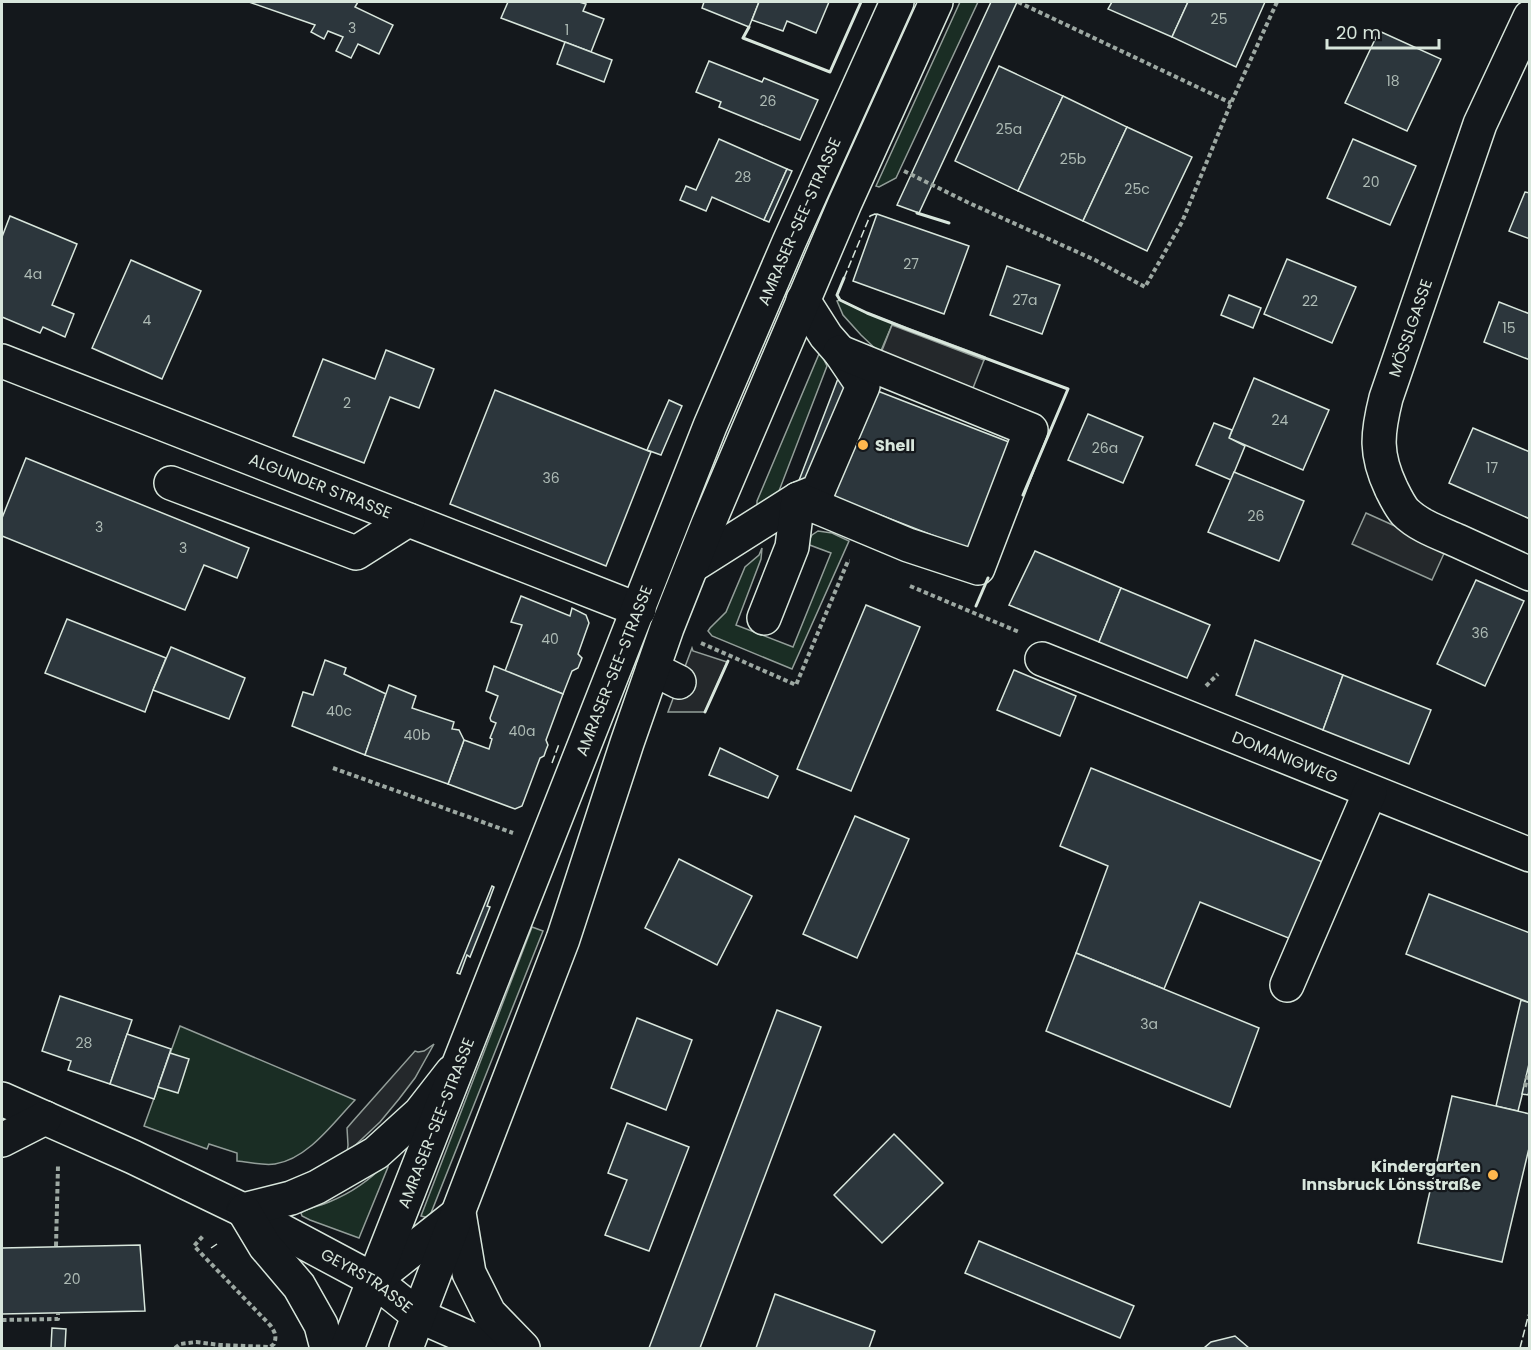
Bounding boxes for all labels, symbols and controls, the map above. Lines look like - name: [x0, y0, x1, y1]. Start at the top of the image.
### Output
- house number: 25: [1211, 9, 1227, 29]
- scale bar: [1327, 12, 1440, 50]
- house number: 3: [348, 18, 356, 38]
- house number: 1: [565, 20, 569, 40]
- text: 20 m: [1336, 20, 1381, 45]
- house number: 18: [1386, 71, 1400, 91]
- house number: 26: [760, 91, 777, 111]
- house number: 25a: [996, 119, 1022, 139]
- street label: AMRASER-SEE-STRASSE: [752, 134, 847, 309]
- house number: 25b: [1060, 149, 1086, 169]
- house number: 28: [735, 167, 752, 187]
- house number: 20: [1363, 172, 1379, 192]
- house number: 25c: [1124, 179, 1150, 199]
- house number: 27: [903, 254, 919, 274]
- house number: 4a: [24, 264, 42, 284]
- street label: MÖSSLGASSE: [1383, 276, 1438, 380]
- house number: 27a: [1012, 290, 1038, 310]
- house number: 22: [1302, 291, 1318, 311]
- house number: 4: [143, 310, 152, 330]
- house number: 15: [1502, 318, 1516, 338]
- house number: 2: [343, 393, 351, 413]
- house number: 24: [1272, 410, 1289, 430]
- place label: Shell: [875, 434, 915, 457]
- marker: Shell: [856, 438, 870, 452]
- house number: 26a: [1092, 438, 1118, 458]
- street label: ALGUNDER STRASSE: [246, 448, 395, 524]
- house number: 17: [1486, 458, 1498, 478]
- house number: 36: [542, 468, 560, 488]
- house number: 26: [1248, 506, 1265, 526]
- house number: 3: [95, 517, 103, 537]
- house number: 3: [179, 538, 187, 558]
- street label: AMRASER-SEE-STRASSE: [570, 582, 658, 759]
- house number: 36: [1471, 623, 1489, 643]
- house number: 40: [541, 629, 559, 649]
- house number: 40c: [326, 701, 352, 721]
- house number: 40a: [508, 721, 536, 741]
- house number: 40b: [403, 725, 431, 745]
- street label: DOMANIGWEG: [1228, 725, 1341, 789]
- house number: 3a: [1140, 1014, 1158, 1034]
- house number: 28: [76, 1033, 93, 1053]
- street label: AMRASER-SEE-STRASSE: [392, 1034, 480, 1212]
- place label: Kindergarten Innsbruck Lönsstraße: [1302, 1155, 1481, 1196]
- marker: Kindergarten Innsbruck Lönsstraße: [1486, 1168, 1500, 1182]
- street label: GEYRSTRASSE: [317, 1243, 417, 1319]
- house number: 20: [64, 1269, 80, 1289]

